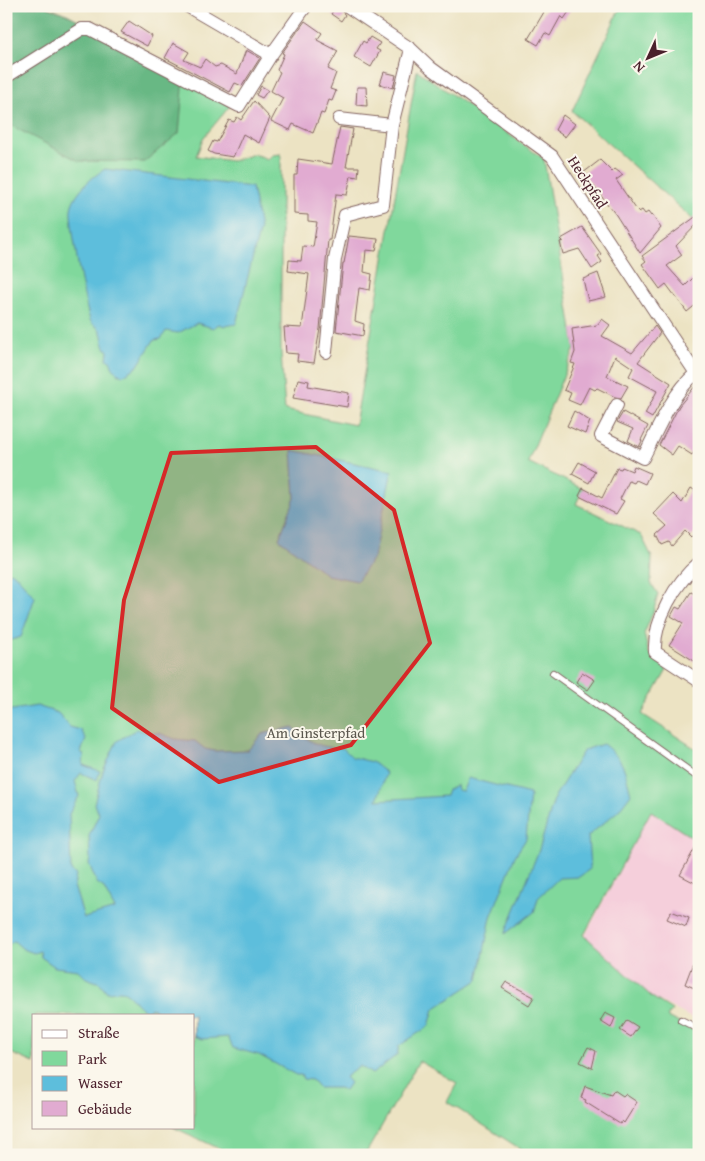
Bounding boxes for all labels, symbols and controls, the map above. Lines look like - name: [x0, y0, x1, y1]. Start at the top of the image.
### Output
- north arrow: [622, 32, 672, 82]
- text: N: [628, 56, 649, 77]
- street label: Heckpfad: [563, 152, 613, 212]
- park label: Am Ginsterpfad: [267, 722, 365, 743]
- legend: [32, 1014, 195, 1128]
- text: Straße: [78, 1022, 120, 1043]
- text: Park: [78, 1048, 107, 1069]
- text: Wasser: [78, 1072, 122, 1093]
- text: Gebäude: [78, 1098, 132, 1119]

